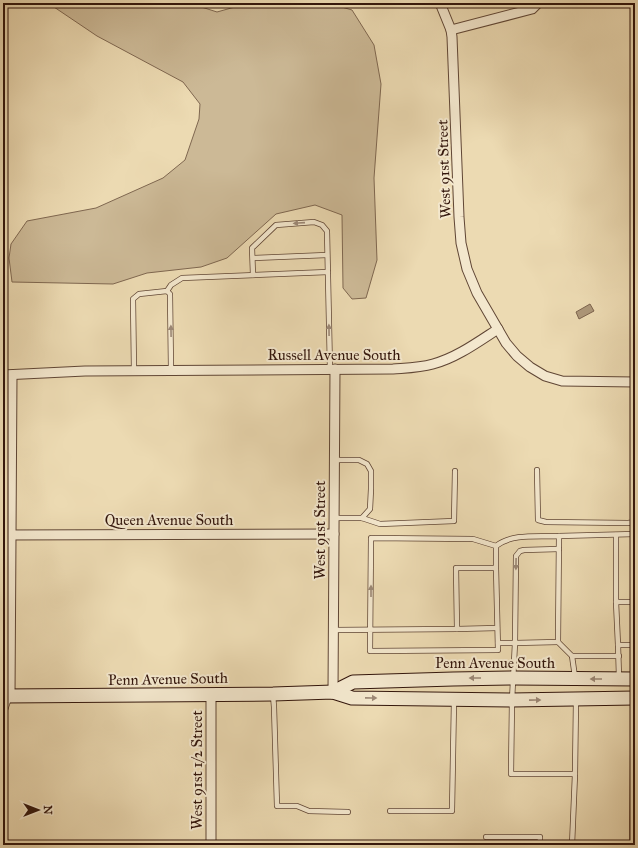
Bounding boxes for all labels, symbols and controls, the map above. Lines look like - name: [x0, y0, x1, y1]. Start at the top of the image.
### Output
- street label: West 91st Street: [433, 119, 455, 219]
- one-way arrow: [293, 220, 305, 227]
- one-way arrow: [326, 323, 332, 336]
- one-way arrow: [168, 324, 174, 337]
- street label: Russell Avenue South: [267, 346, 401, 364]
- street label: West 91st Street: [311, 480, 329, 580]
- street label: Queen Avenue South: [105, 511, 234, 529]
- one-way arrow: [513, 558, 519, 571]
- one-way arrow: [368, 584, 374, 597]
- street label: Penn Avenue South: [435, 654, 556, 672]
- street label: Penn Avenue South: [108, 669, 229, 689]
- one-way arrow: [468, 675, 481, 681]
- one-way arrow: [589, 676, 602, 682]
- one-way arrow: [365, 695, 378, 701]
- one-way arrow: [529, 697, 542, 703]
- street label: West 91st 1/2 Street: [188, 710, 206, 830]
- north arrow: [18, 790, 58, 830]
- text: N: [41, 805, 54, 815]

